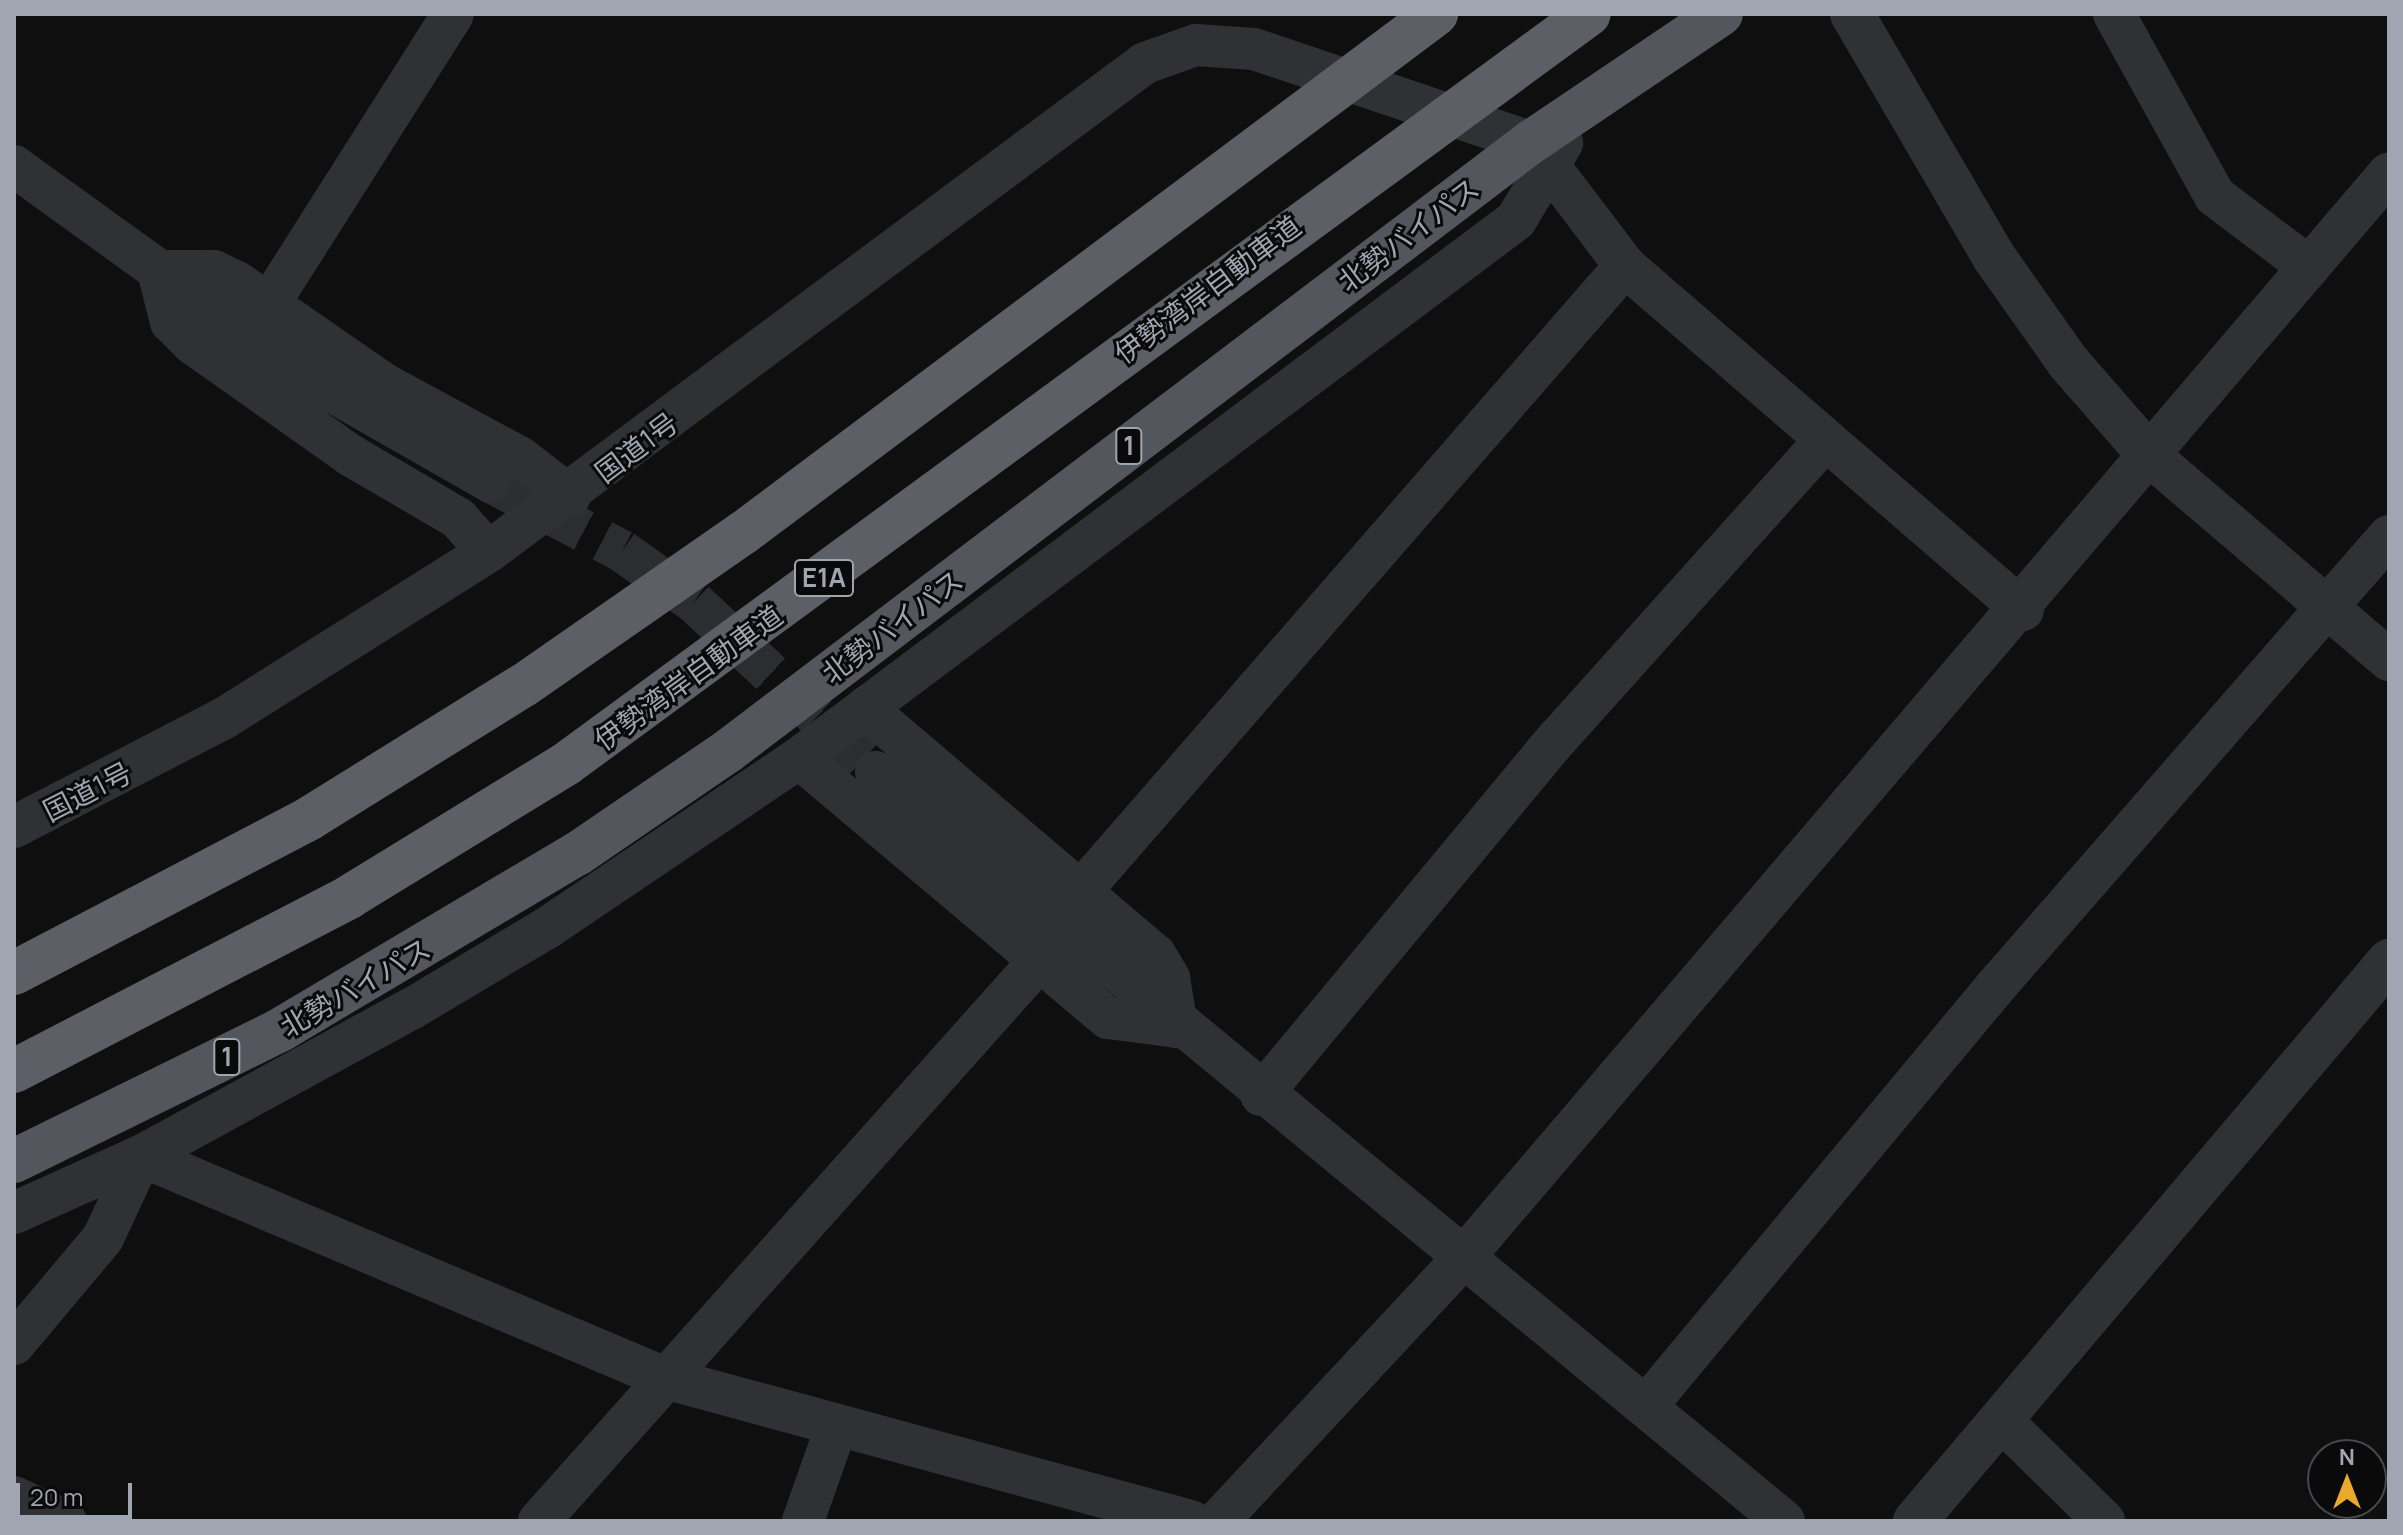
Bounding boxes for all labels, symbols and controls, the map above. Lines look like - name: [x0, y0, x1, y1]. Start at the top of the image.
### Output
- street label: 北勢バイパス: [1331, 170, 1485, 298]
- street label: 伊勢湾岸自動車道: [1107, 208, 1307, 370]
- street label: 国道1号: [588, 405, 684, 489]
- road number: 1: [1115, 424, 1143, 468]
- road number: E1A: [792, 556, 856, 600]
- street label: 北勢バイパス: [815, 562, 969, 690]
- street label: 伊勢湾岸自動車道: [588, 598, 788, 756]
- street label: 国道1号: [37, 754, 137, 828]
- street label: 北勢バイパス: [274, 930, 436, 1044]
- road number: 1: [213, 1035, 241, 1079]
- north arrow: [2307, 1439, 2387, 1519]
- text: N: [2339, 1442, 2355, 1472]
- scale bar: [20, 1467, 136, 1517]
- text: 20 m: [30, 1480, 83, 1513]

